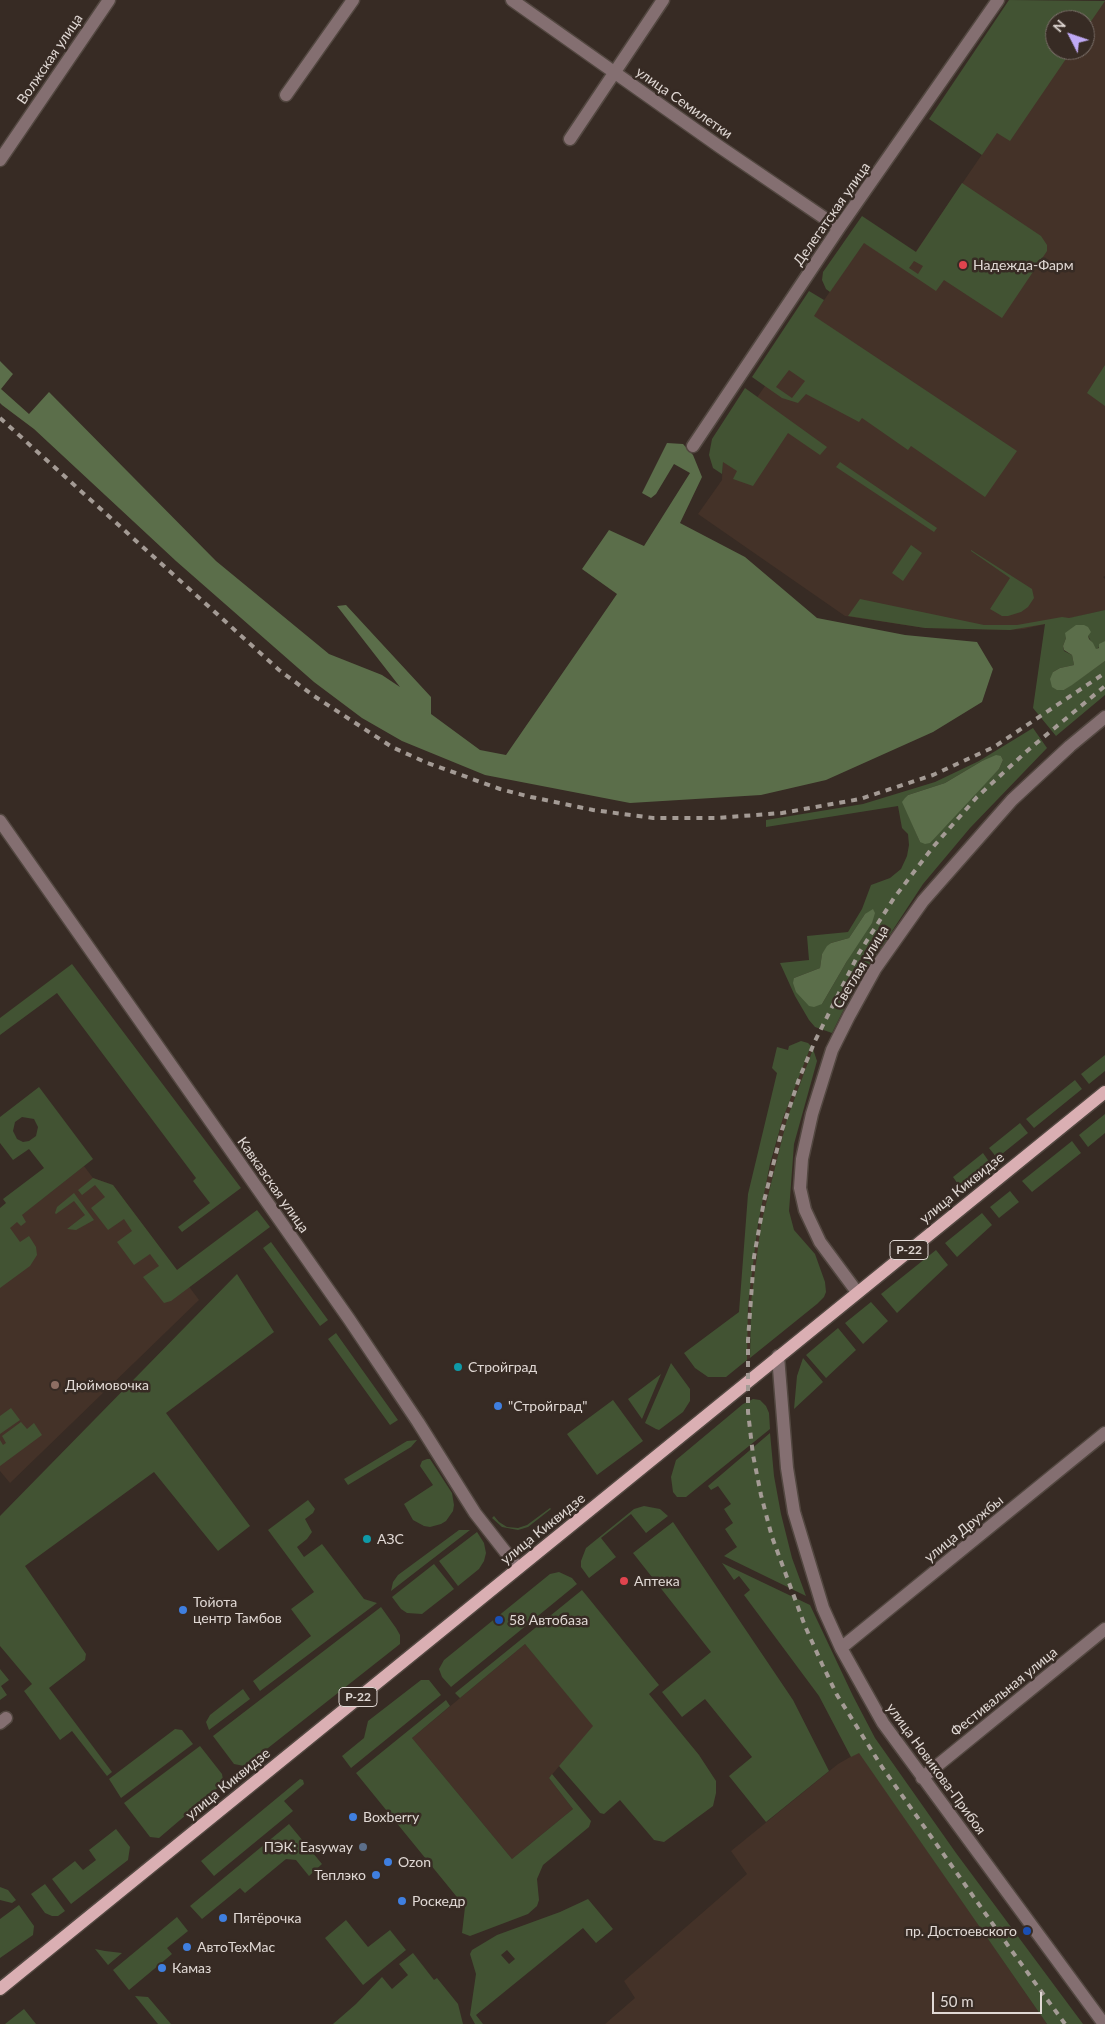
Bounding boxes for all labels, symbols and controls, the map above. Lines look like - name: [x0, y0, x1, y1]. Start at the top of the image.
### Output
- north arrow: [1045, 10, 1095, 60]
- street label: Волжская улица: [14, 11, 86, 107]
- text: N: [1049, 16, 1069, 35]
- street label: улица Семилетки: [632, 63, 736, 143]
- street label: Делегатская улица: [790, 159, 874, 269]
- place label: Надежда-Фарм: [973, 257, 1074, 273]
- marker: Надежда-Фарм: [957, 259, 969, 271]
- street label: Светлая улица: [830, 922, 892, 1012]
- street label: Кавказская улица: [234, 1134, 312, 1236]
- street label: улица Киквидзе: [916, 1149, 1008, 1227]
- road number: Р-22: [890, 1240, 928, 1260]
- place label: Стройград: [468, 1359, 537, 1375]
- marker: Стройград: [452, 1361, 464, 1373]
- place label: Дюймовочка: [65, 1377, 149, 1393]
- marker: Дюймовочка: [49, 1379, 61, 1391]
- place label: "Стройград": [508, 1398, 587, 1414]
- marker: "Стройград": [492, 1400, 504, 1412]
- street label: улица Киквидзе: [497, 1490, 589, 1568]
- street label: улица Дружбы: [921, 1492, 1007, 1566]
- place label: АЗС: [377, 1531, 404, 1547]
- marker: АЗС: [361, 1533, 373, 1545]
- place label: Аптека: [634, 1573, 680, 1589]
- marker: Аптека: [618, 1575, 630, 1587]
- place label: Тойота центр Тамбов: [193, 1594, 282, 1626]
- marker: Тойота центр Тамбов: [177, 1604, 189, 1616]
- place label: 58 Автобаза: [509, 1612, 588, 1628]
- marker: 58 Автобаза: [493, 1614, 505, 1626]
- street label: Фестивальная улица: [947, 1644, 1061, 1740]
- road number: Р-22: [339, 1688, 377, 1706]
- street label: улица Новикова-Прибоя: [883, 1700, 989, 1838]
- street label: улица Киквидзе: [182, 1745, 274, 1823]
- place label: Boxberry: [363, 1809, 419, 1825]
- marker: Boxberry: [347, 1811, 359, 1823]
- place label: ПЭК: Easyway: [264, 1839, 353, 1855]
- marker: ПЭК: Easyway: [357, 1841, 369, 1853]
- place label: Ozon: [398, 1854, 431, 1870]
- marker: Ozon: [382, 1856, 394, 1868]
- place label: Теплэко: [314, 1867, 366, 1883]
- marker: Теплэко: [370, 1869, 382, 1881]
- place label: Роскедр: [412, 1893, 465, 1909]
- marker: Роскедр: [396, 1895, 408, 1907]
- place label: Пятёрочка: [233, 1910, 301, 1926]
- marker: Пятёрочка: [217, 1912, 229, 1924]
- place label: пр. Достоевского: [905, 1923, 1017, 1939]
- marker: пр. Достоевского: [1021, 1925, 1033, 1937]
- place label: АвтоТехМас: [197, 1939, 275, 1955]
- marker: АвтоТехМас: [181, 1941, 193, 1953]
- place label: Камаз: [172, 1960, 211, 1976]
- marker: Камаз: [156, 1962, 168, 1974]
- scale bar: [935, 1982, 1045, 2014]
- text: 50 m: [940, 1992, 974, 2010]

